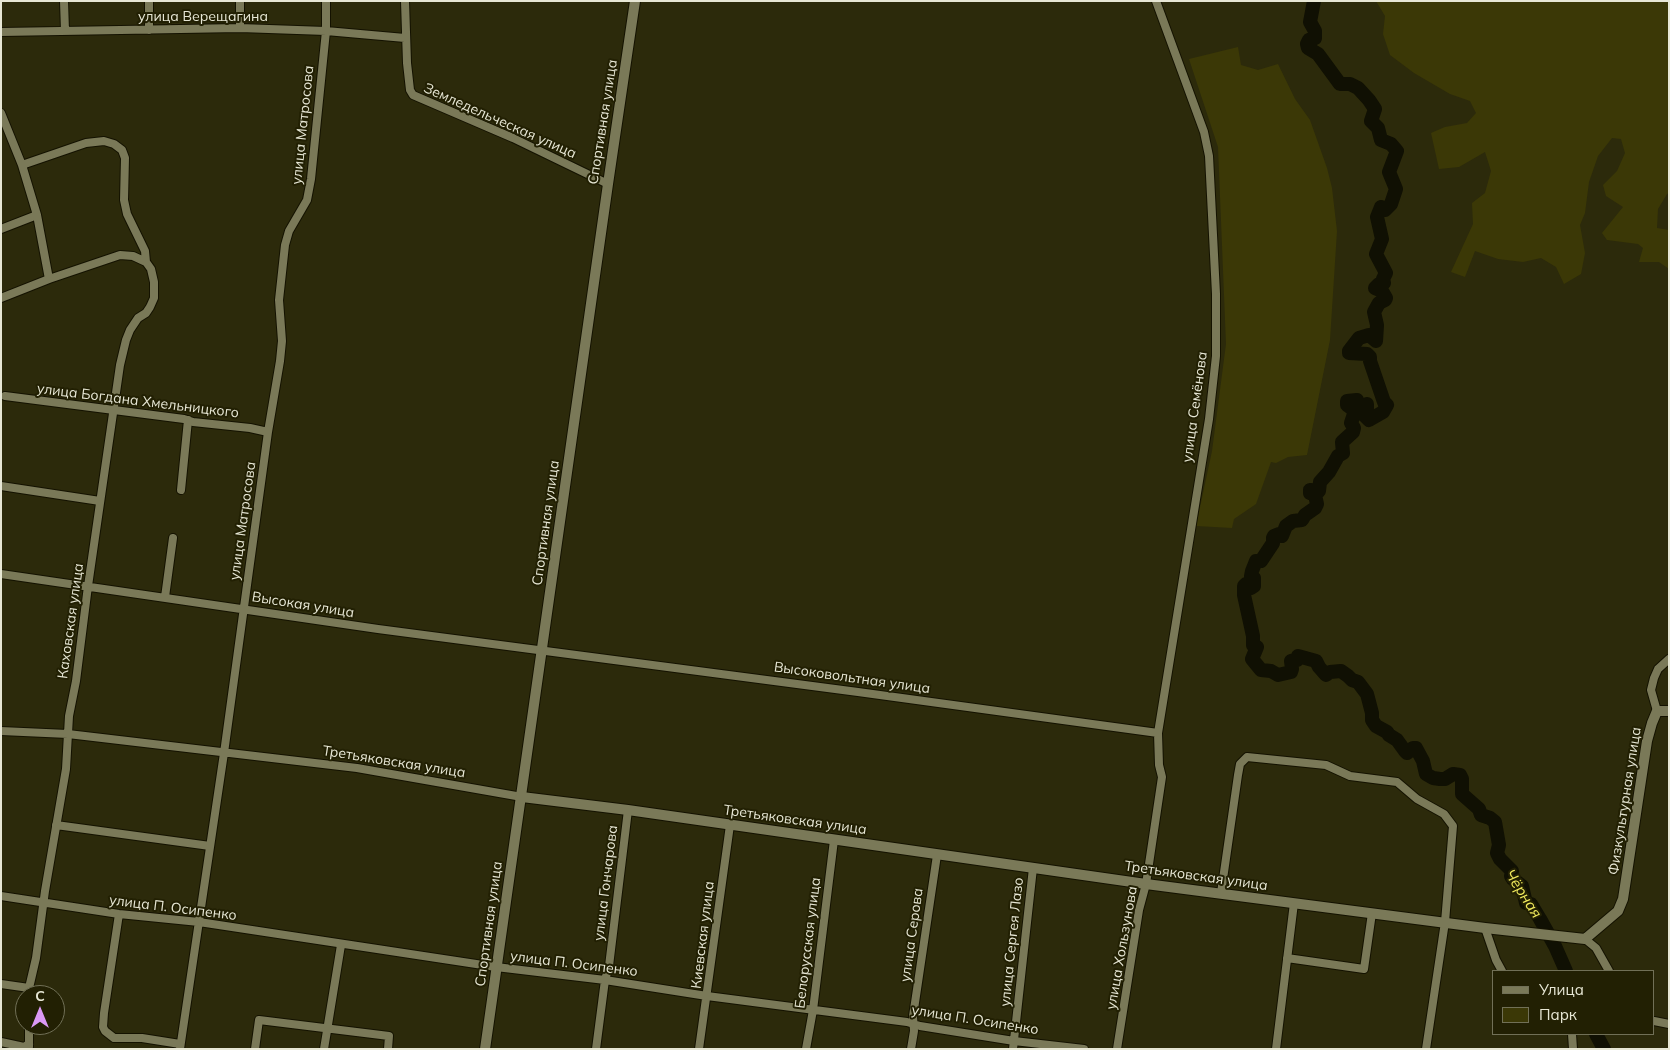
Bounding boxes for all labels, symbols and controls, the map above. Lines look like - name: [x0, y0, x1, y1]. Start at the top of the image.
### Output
- street label: улица Верещагина: [138, 9, 268, 25]
- street label: Спортивная улица: [585, 58, 621, 186]
- street label: улица Матросова: [288, 65, 318, 185]
- street label: Земледельческая улица: [421, 80, 579, 162]
- street label: улица Семёнова: [1179, 351, 1211, 463]
- street label: улица Богдана Хмельницкого: [36, 380, 240, 422]
- street label: Спортивная улица: [529, 459, 563, 587]
- street label: улица Матросова: [226, 461, 260, 581]
- street label: Каховская улица: [55, 562, 87, 680]
- street label: Высокая улица: [251, 589, 355, 621]
- street label: Высоковольтная улица: [773, 659, 931, 697]
- street label: Физкультурная улица: [1605, 726, 1645, 876]
- street label: Третьяковская улица: [321, 742, 467, 782]
- street label: Третьяковская улица: [722, 802, 868, 838]
- street label: улица Гончарова: [591, 824, 621, 942]
- street label: Третьяковская улица: [1123, 858, 1269, 894]
- street label: Спортивная улица: [472, 860, 506, 988]
- water label: Чёрная: [1501, 866, 1545, 922]
- street label: улица Сергея Лазо: [997, 876, 1027, 1008]
- street label: Белорусская улица: [792, 877, 824, 1009]
- street label: Киевская улица: [688, 880, 718, 990]
- street label: улица Хользунова: [1103, 885, 1141, 1011]
- street label: улица Серова: [897, 887, 927, 983]
- street label: улица П. Осипенко: [108, 892, 238, 924]
- street label: улица П. Осипенко: [509, 948, 639, 980]
- legend: [1492, 970, 1655, 1035]
- text: Улица: [1539, 980, 1584, 999]
- north arrow: [15, 985, 65, 1035]
- text: С: [35, 987, 45, 1005]
- street label: улица П. Осипенко: [910, 1002, 1040, 1038]
- text: Парк: [1539, 1005, 1577, 1024]

